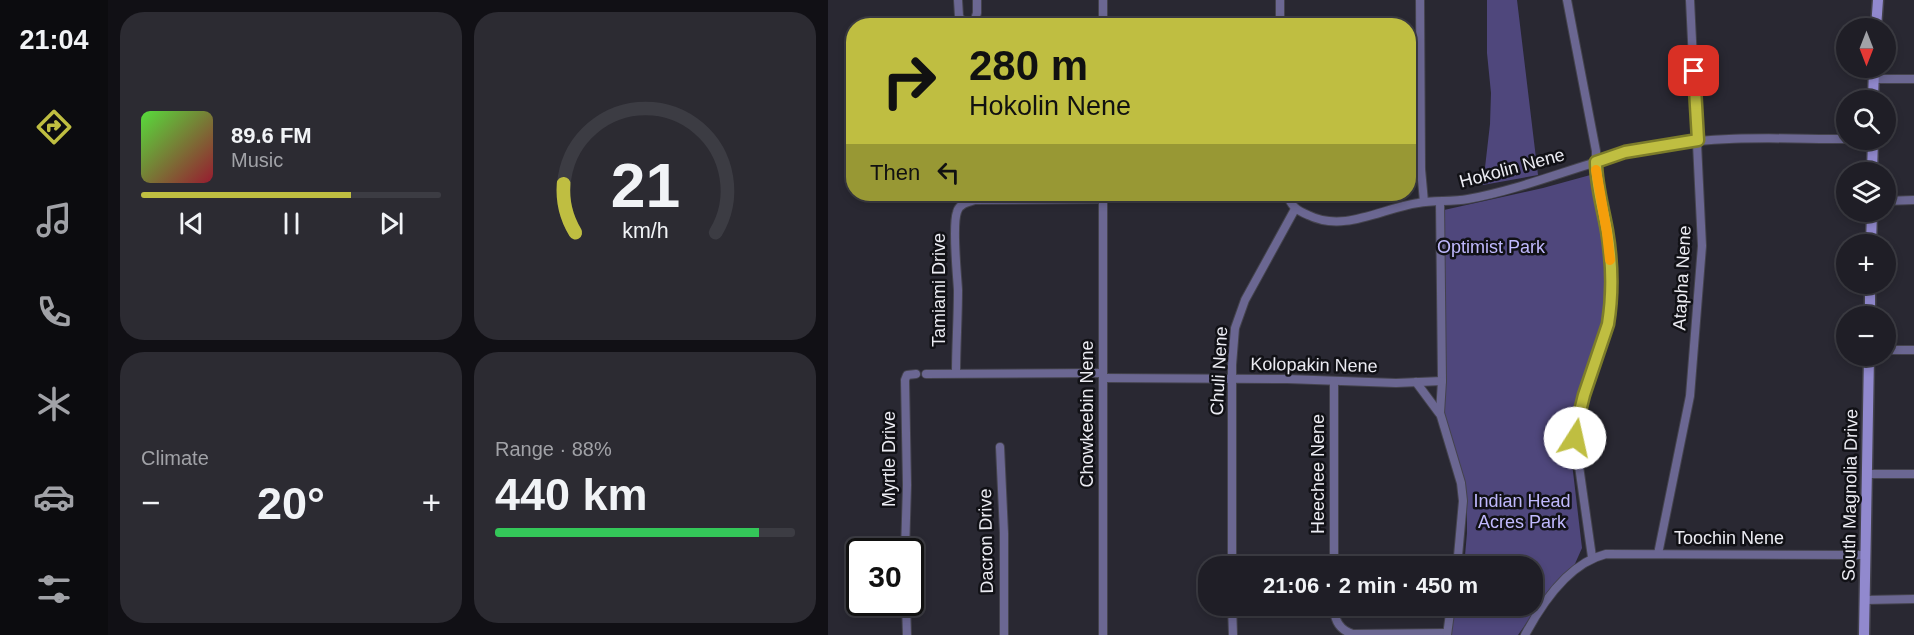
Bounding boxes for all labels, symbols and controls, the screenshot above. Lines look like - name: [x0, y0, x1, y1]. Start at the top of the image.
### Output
- north arrow: [1836, 18, 1896, 78]
- map controls: [1836, 18, 1896, 366]
- text: 21:04: [19, 25, 89, 55]
- icon: right: [870, 42, 948, 120]
- text: 280 m: [969, 42, 1088, 89]
- pin: [1668, 45, 1719, 96]
- icon: arrive: [1677, 54, 1710, 87]
- button: search: [1836, 90, 1896, 150]
- text: Hokolin Nene: [969, 91, 1131, 121]
- icon: directions: [33, 106, 75, 148]
- text: 89.6 FM: [231, 123, 312, 148]
- street label: Hokolin Nene: [1457, 144, 1567, 192]
- text: Music: [231, 149, 283, 171]
- text: 21: [610, 151, 680, 220]
- icon: left: [932, 156, 965, 189]
- text: Then: [870, 160, 920, 185]
- button: layers: [1836, 162, 1896, 222]
- icon: music: [33, 199, 75, 241]
- icon: previous: [175, 207, 208, 240]
- icon: pause: [275, 207, 308, 240]
- icon: next: [375, 207, 408, 240]
- text: km/h: [622, 219, 668, 243]
- street label: Atapha Nene: [1669, 225, 1695, 331]
- street label: Tamiami Drive: [929, 233, 949, 347]
- button: +: [1836, 234, 1896, 294]
- park label: Optimist Park: [1437, 237, 1546, 257]
- icon: phone: [33, 291, 75, 333]
- button: −: [1836, 306, 1896, 366]
- street label: Chuli Nene: [1207, 326, 1231, 416]
- street label: Chowkeebin Nene: [1077, 340, 1097, 488]
- street label: Kolopakin Nene: [1250, 354, 1378, 376]
- icon: climate: [33, 383, 75, 425]
- position arrow: [1543, 406, 1607, 470]
- street label: South Magnolia Drive: [1838, 409, 1862, 581]
- street label: Myrtle Drive: [879, 411, 899, 507]
- street label: Heechee Nene: [1308, 414, 1328, 534]
- text: Range · 88%: [495, 438, 612, 460]
- text: Climate: [141, 447, 209, 469]
- text: 440 km: [495, 469, 648, 520]
- icon: car: [33, 476, 75, 518]
- text: 20°: [257, 478, 325, 529]
- text: −: [141, 484, 160, 521]
- text: +: [422, 484, 441, 521]
- street label: Dacron Drive: [975, 488, 997, 594]
- park label: Indian Head Acres Park: [1473, 491, 1571, 532]
- street label: Toochin Nene: [1674, 528, 1784, 548]
- speed limit sign: 30: [846, 538, 924, 616]
- icon: filters: [33, 568, 75, 610]
- text: 21:06 · 2 min · 450 m: [1263, 573, 1478, 598]

